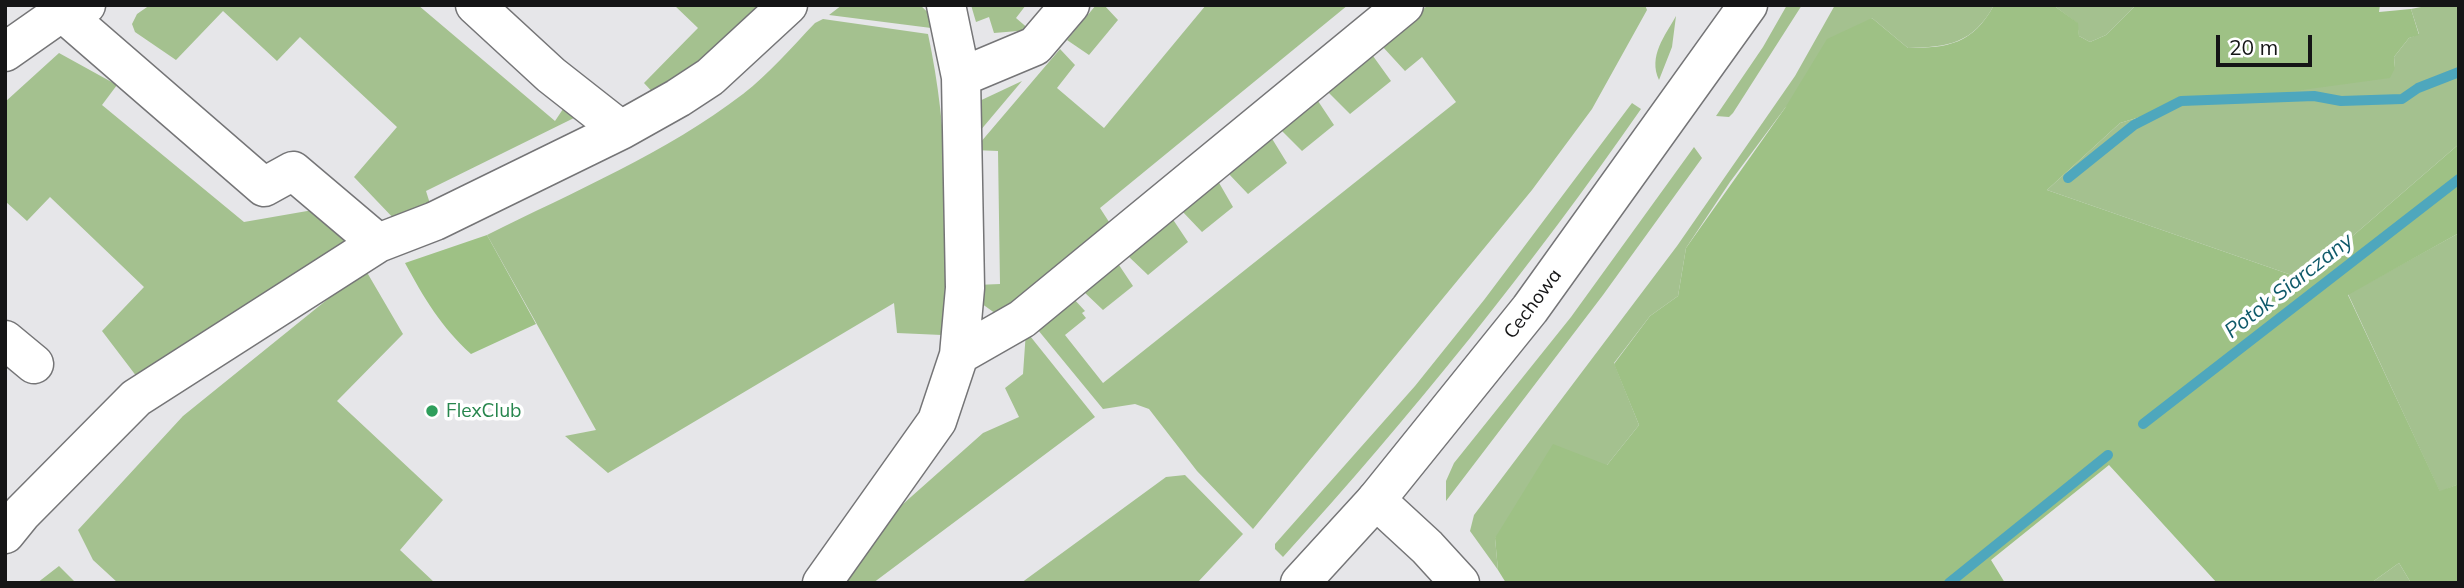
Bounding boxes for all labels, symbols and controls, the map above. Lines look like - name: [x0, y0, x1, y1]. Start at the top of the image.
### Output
- scale bar: [2219, 21, 2315, 65]
- text: 20 m: [2229, 34, 2278, 60]
- water label: Potok Siarczany: [2220, 228, 2358, 344]
- street label: Cechowa: [1499, 265, 1567, 343]
- place label: FlexClub: [446, 400, 522, 422]
- marker: FlexClub: [424, 403, 440, 419]

